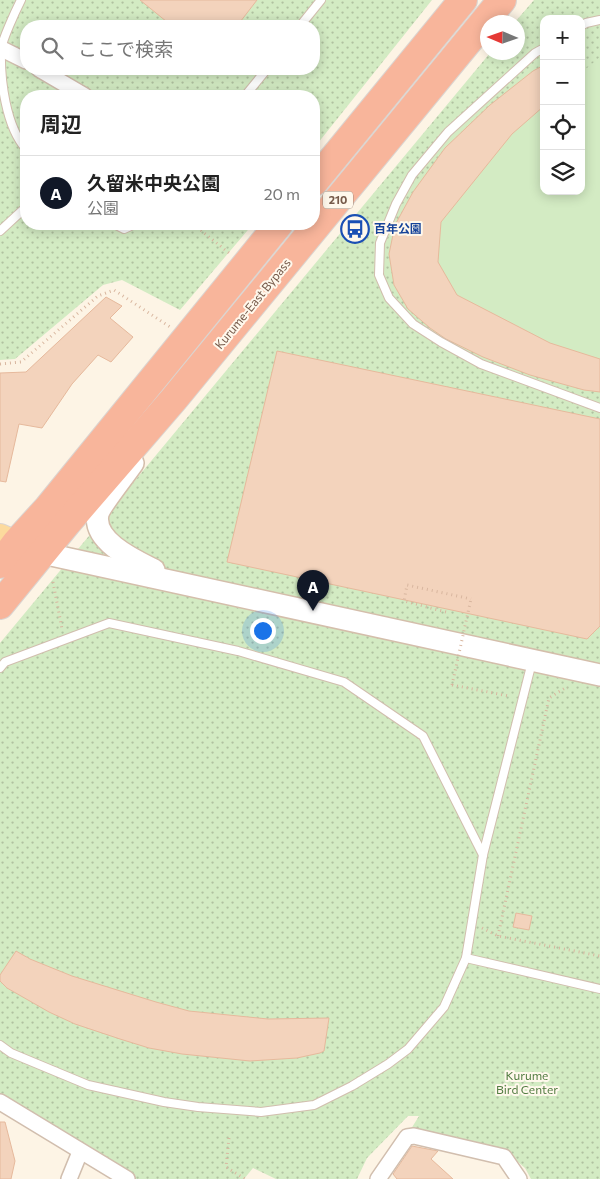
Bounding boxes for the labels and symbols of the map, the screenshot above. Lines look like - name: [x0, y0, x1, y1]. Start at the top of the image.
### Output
- north arrow: [480, 15, 525, 60]
- road number: 210: [323, 192, 353, 208]
- bus stop icon: 百年公園: [340, 214, 370, 244]
- place label: 百年公園: [374, 221, 422, 235]
- street label: Kurume-East Bypass: [211, 255, 293, 351]
- pin: A: [297, 570, 329, 611]
- your location: [250, 618, 276, 644]
- park label: Kurume Bird Center: [496, 1068, 558, 1096]

